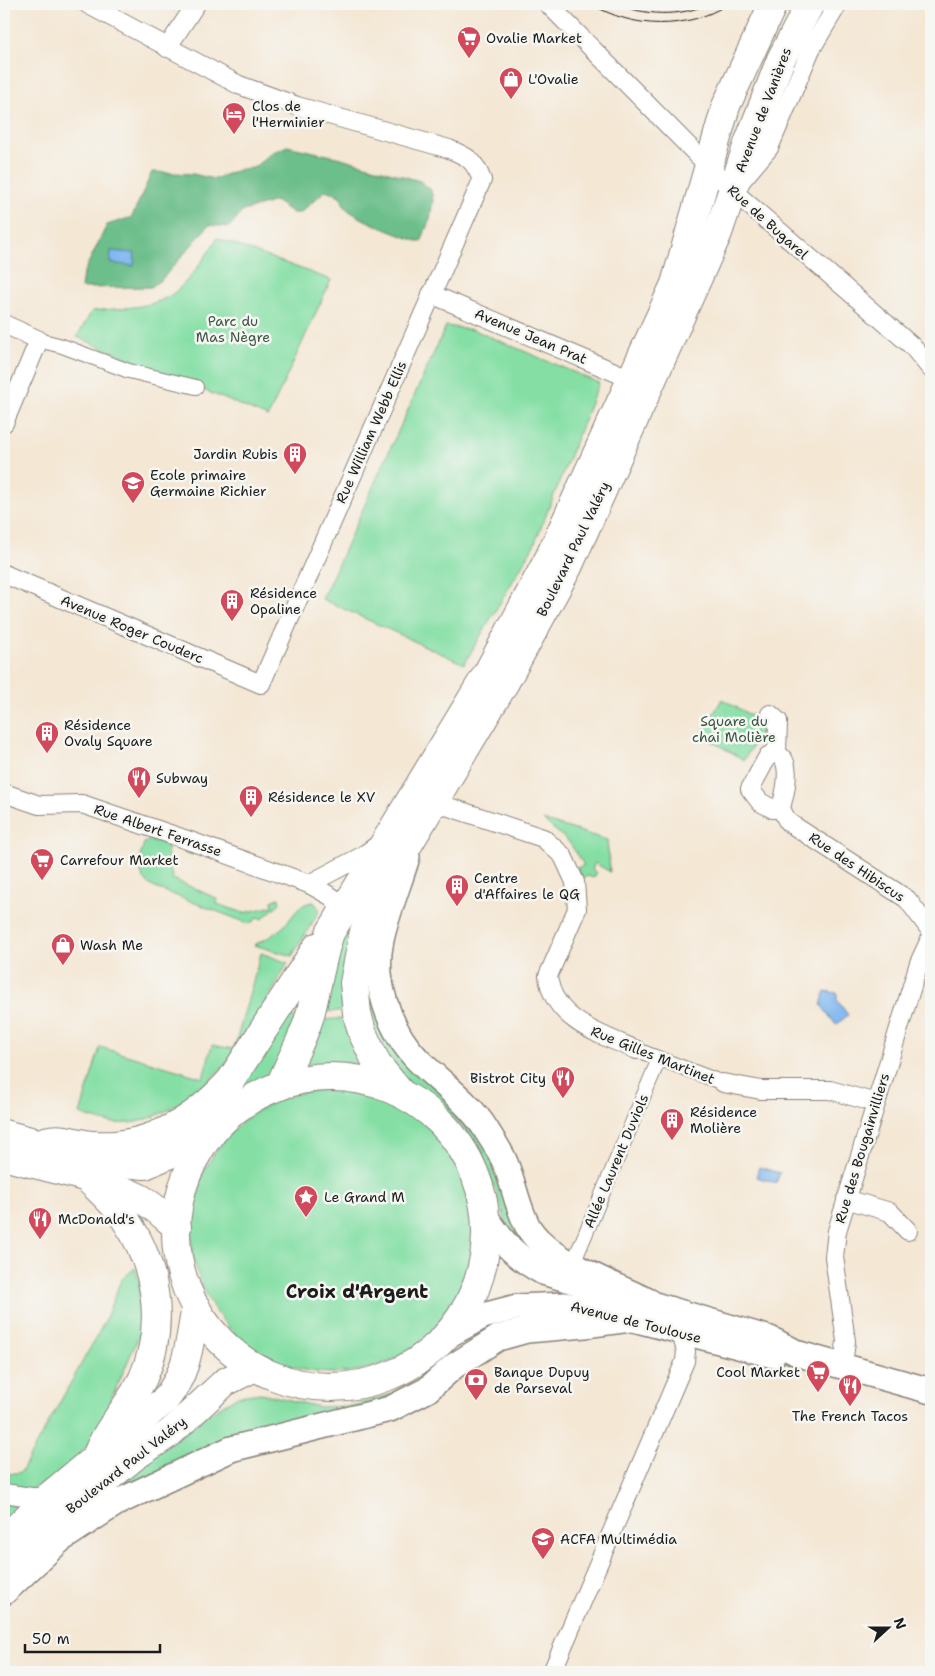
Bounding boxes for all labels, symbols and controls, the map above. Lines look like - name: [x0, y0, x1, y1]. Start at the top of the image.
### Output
- supermarket icon: Ovalie Market: [456, 25, 482, 59]
- place label: Ovalie Market: [486, 29, 582, 47]
- street label: Avenue de Vanières: [731, 45, 795, 175]
- shop icon: L'Ovalie: [498, 66, 524, 100]
- place label: L'Ovalie: [528, 70, 579, 88]
- place label: Clos de l'Herminier: [252, 97, 325, 131]
- hotel icon: Clos de l'Herminier: [221, 101, 247, 135]
- street label: Rue de Bugarel: [724, 181, 813, 264]
- street label: Avenue Jean Prat: [472, 304, 590, 368]
- park label: Parc du Mas Nègre: [196, 312, 270, 346]
- street label: Rue William Webb Ellis: [331, 358, 411, 506]
- building icon: Jardin Rubis: [282, 441, 308, 475]
- place label: Jardin Rubis: [193, 445, 278, 463]
- place label: Ecole primaire Germaine Richier: [150, 466, 267, 500]
- school or university icon: Ecole primaire Germaine Richier: [120, 470, 146, 504]
- street label: Boulevard Paul Valéry: [532, 478, 614, 620]
- place label: Résidence Opaline: [250, 584, 317, 618]
- building icon: Résidence Opaline: [219, 588, 245, 622]
- street label: Avenue Roger Couderc: [58, 591, 206, 667]
- park label: Square du chai Molière: [692, 712, 776, 746]
- place label: Résidence Ovaly Square: [64, 716, 153, 750]
- building icon: Résidence Ovaly Square: [34, 720, 60, 754]
- restaurant icon: Subway: [126, 765, 152, 799]
- place label: Subway: [156, 769, 208, 787]
- building icon: Résidence le XV: [238, 784, 264, 818]
- place label: Résidence le XV: [268, 788, 376, 806]
- street label: Rue Albert Ferrasse: [92, 800, 224, 860]
- street label: Rue des Hibiscus: [806, 828, 909, 906]
- supermarket icon: Carrefour Market: [29, 847, 55, 881]
- place label: Carrefour Market: [60, 851, 179, 869]
- place label: Centre d'Affaires le QG: [474, 869, 580, 903]
- building icon: Centre d'Affaires le QG: [444, 873, 470, 907]
- shop icon: Wash Me: [50, 932, 76, 966]
- place label: Wash Me: [80, 936, 143, 954]
- street label: Rue Gilles Martinet: [588, 1022, 718, 1088]
- restaurant icon: Bistrot City: [550, 1065, 576, 1099]
- place label: Bistrot City: [470, 1069, 546, 1087]
- street label: Rue des Bougainvilliers: [831, 1071, 893, 1225]
- street label: Allée Laurent Duviols: [580, 1091, 652, 1231]
- place label: Résidence Molière: [690, 1103, 757, 1137]
- building icon: Résidence Molière: [659, 1107, 685, 1141]
- place icon: Le Grand M: [293, 1184, 319, 1218]
- place label: Le Grand M: [324, 1188, 405, 1206]
- restaurant icon: McDonald's: [27, 1206, 53, 1240]
- place label: McDonald's: [58, 1210, 135, 1228]
- district label: Croix d'Argent: [286, 1279, 428, 1304]
- street label: Avenue de Toulouse: [569, 1297, 703, 1347]
- supermarket icon: Cool Market: [805, 1359, 831, 1393]
- place label: Banque Dupuy de Parseval: [494, 1363, 590, 1397]
- place label: Cool Market: [716, 1363, 800, 1381]
- bank icon: Banque Dupuy de Parseval: [463, 1367, 489, 1401]
- restaurant icon: The French Tacos: [837, 1373, 863, 1407]
- place label: The French Tacos: [792, 1407, 908, 1425]
- street label: Boulevard Paul Valéry: [62, 1412, 190, 1518]
- school or university icon: ACFA Multimédia: [530, 1526, 556, 1560]
- place label: ACFA Multimédia: [560, 1530, 677, 1548]
- north arrow: [862, 1604, 912, 1654]
- text: N: [890, 1615, 911, 1632]
- scale bar: [25, 1621, 160, 1653]
- text: 50 m: [32, 1629, 70, 1649]

